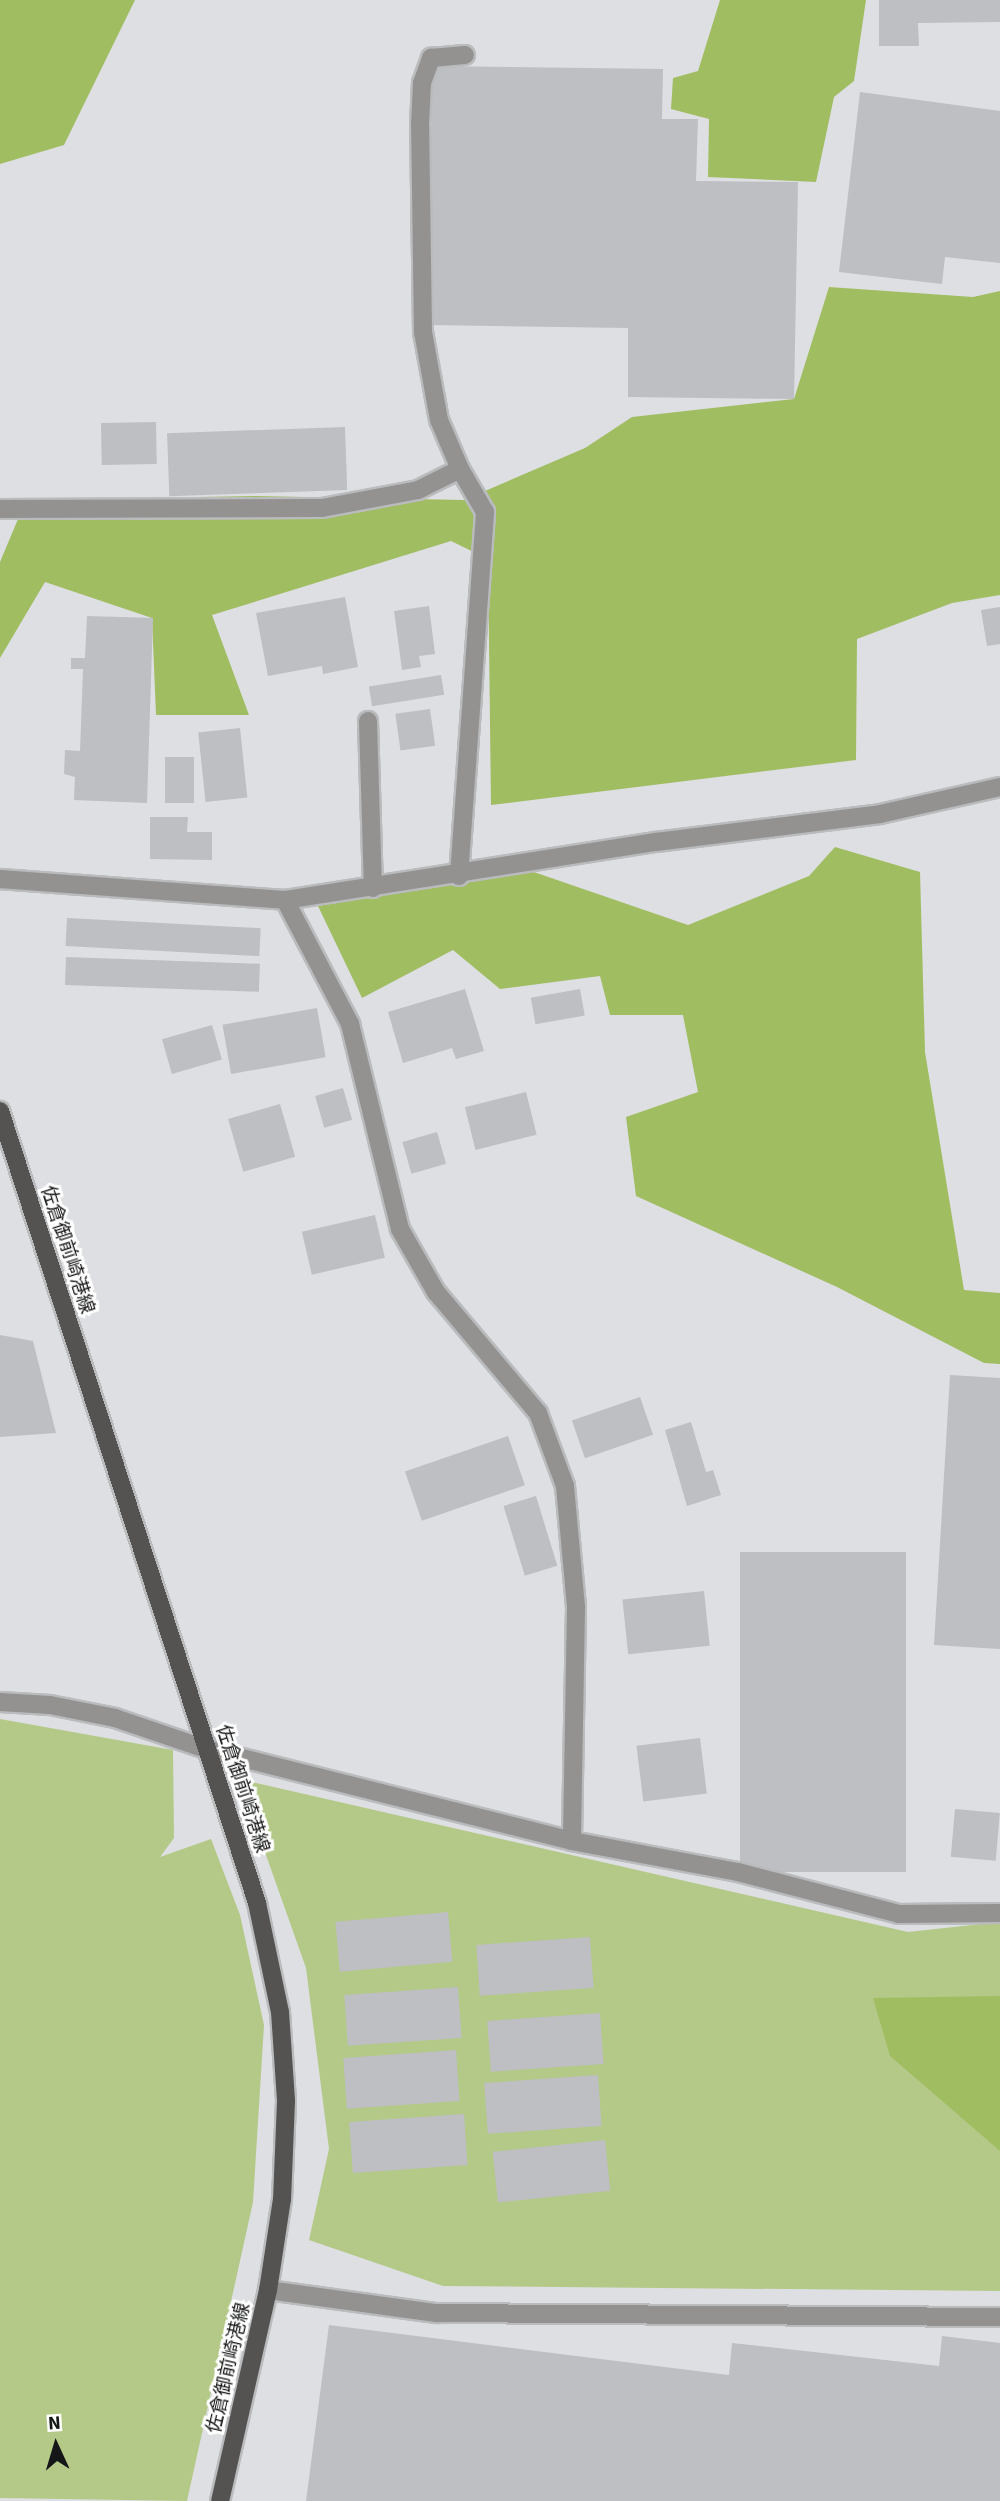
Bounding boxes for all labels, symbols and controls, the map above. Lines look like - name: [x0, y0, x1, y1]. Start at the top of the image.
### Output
- street label: 佐倉御前崎港線: [36, 1183, 98, 1317]
- street label: 佐倉御前崎港線: [211, 1722, 273, 1856]
- street label: 佐倉御前崎港線: [203, 2301, 255, 2435]
- north arrow: [21, 2410, 91, 2480]
- text: N: [47, 2410, 62, 2437]

